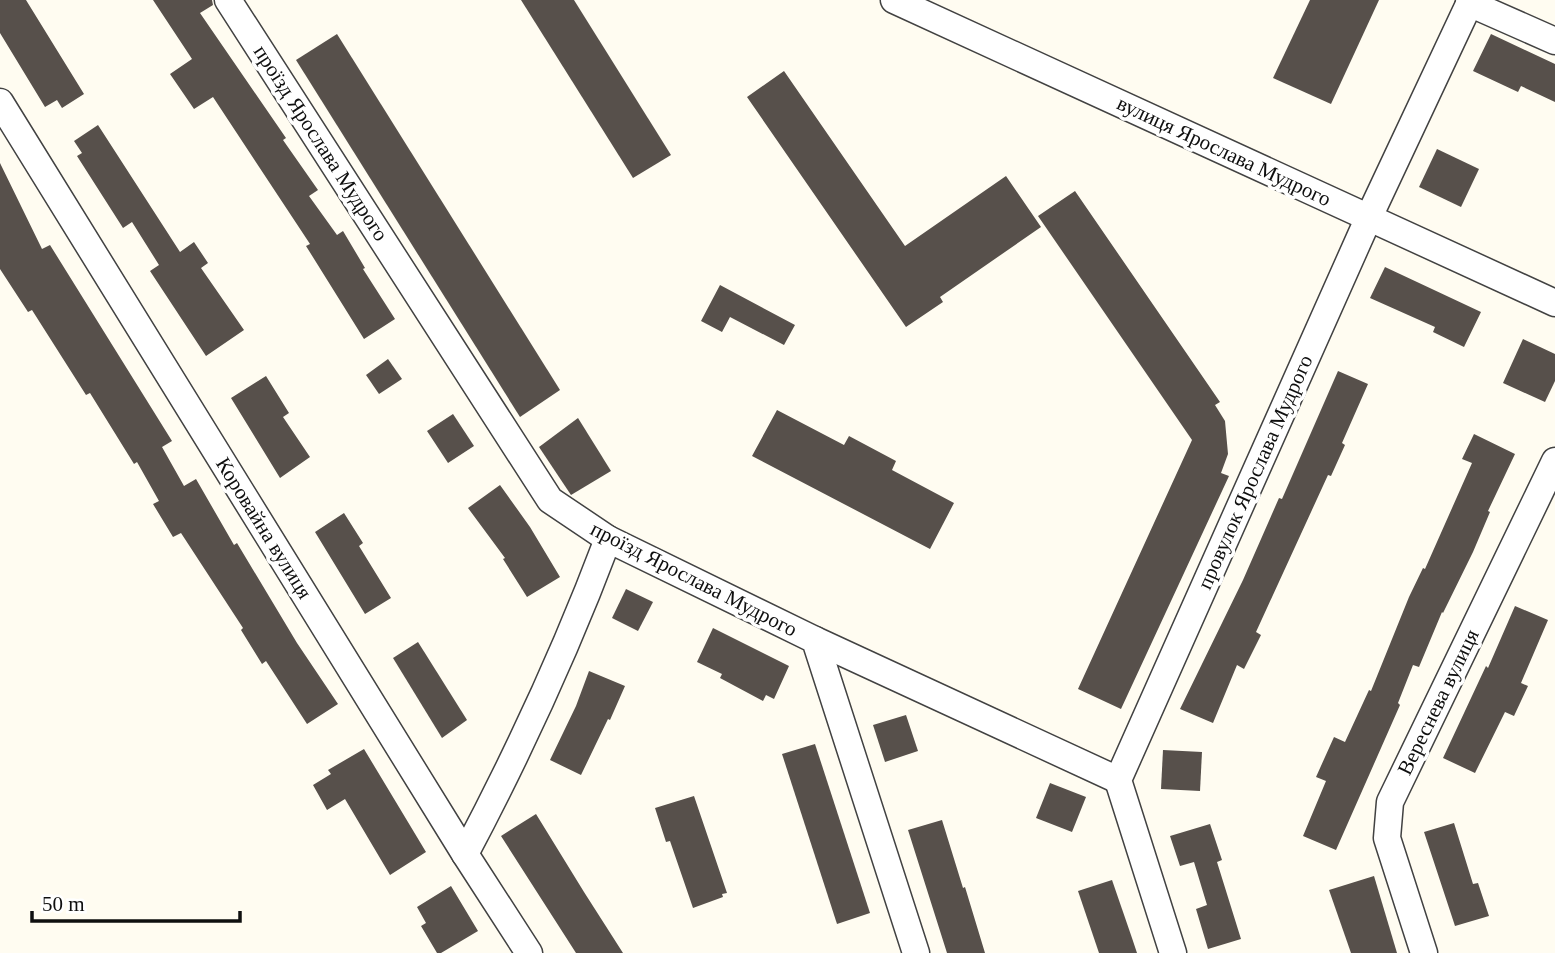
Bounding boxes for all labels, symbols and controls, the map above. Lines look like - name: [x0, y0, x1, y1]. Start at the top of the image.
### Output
- street label: проїзд Ярослава Мудрого: [249, 41, 393, 245]
- street label: вулиця Ярослава Мудрого: [1113, 91, 1335, 211]
- street label: провулок Ярослава Мудрого: [1192, 351, 1318, 593]
- street label: Коровайна вулиця: [211, 453, 317, 603]
- street label: проїзд Ярослава Мудрого: [587, 516, 801, 642]
- street label: Вереснева вулиця: [1392, 625, 1484, 779]
- scale bar: [32, 880, 240, 924]
- text: 50 m: [42, 892, 85, 916]

